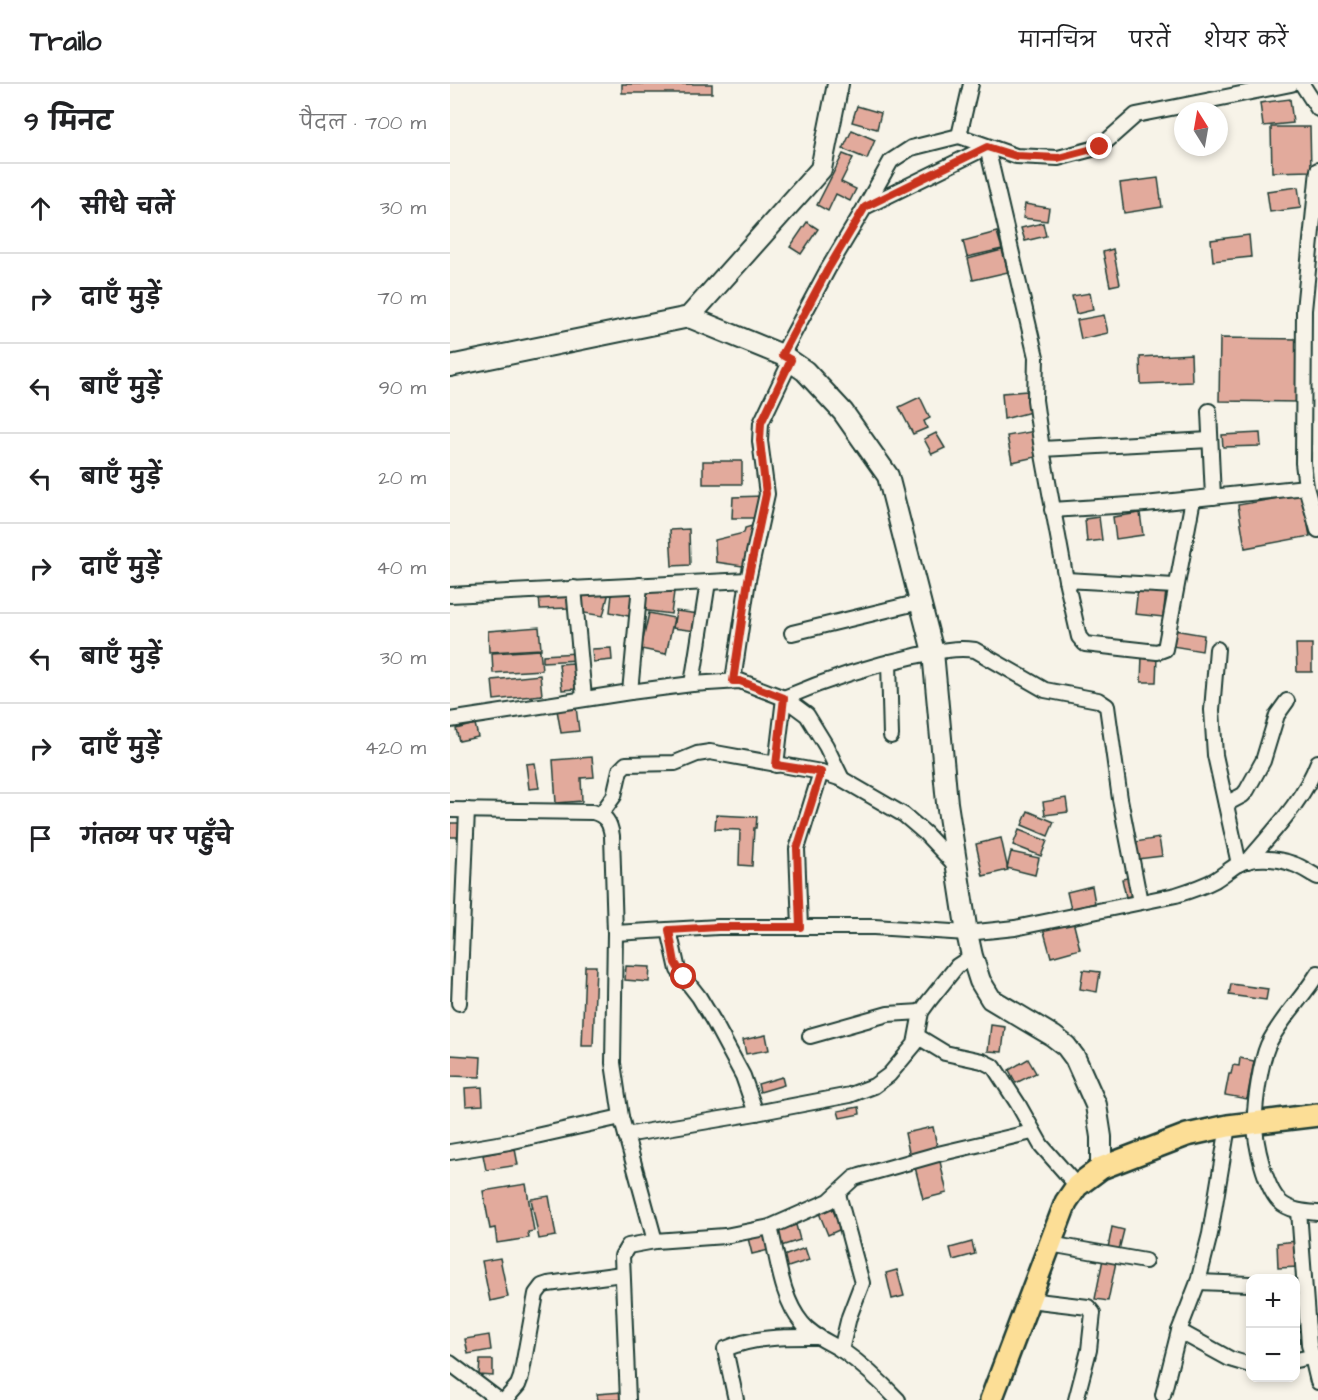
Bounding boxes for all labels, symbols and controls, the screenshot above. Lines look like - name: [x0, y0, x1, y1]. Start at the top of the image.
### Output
- text: Trailo: [30, 22, 102, 61]
- text: मानचित्र: [1019, 26, 1096, 55]
- text: परतें: [1129, 26, 1170, 55]
- text: शेयर करें: [1203, 26, 1288, 55]
- north arrow: [1174, 102, 1228, 156]
- text: 9 मिनट: [24, 104, 112, 140]
- text: पैदल · 700 m: [300, 109, 426, 137]
- route end: [1086, 133, 1112, 159]
- icon: ahead: [24, 192, 57, 225]
- text: सीधे चलें: [81, 192, 174, 223]
- text: 30 m: [380, 194, 426, 222]
- icon: right: [24, 282, 57, 315]
- text: दाएँ मुड़ें: [81, 282, 161, 313]
- text: 70 m: [378, 284, 426, 312]
- icon: left: [24, 372, 57, 405]
- text: बाएँ मुड़ें: [81, 372, 161, 403]
- text: 90 m: [378, 374, 426, 402]
- icon: left: [24, 462, 57, 495]
- text: बाएँ मुड़ें: [81, 462, 161, 493]
- text: 20 m: [378, 464, 426, 492]
- icon: right: [24, 552, 57, 585]
- text: दाएँ मुड़ें: [81, 552, 161, 583]
- text: 40 m: [376, 554, 426, 582]
- icon: left: [24, 642, 57, 675]
- text: बाएँ मुड़ें: [81, 642, 161, 673]
- text: 30 m: [380, 644, 426, 672]
- icon: right: [24, 732, 57, 765]
- text: दाएँ मुड़ें: [81, 732, 161, 763]
- text: 420 m: [365, 734, 426, 762]
- icon: arrive: [24, 822, 57, 855]
- text: गंतव्य पर पहुँचे: [81, 822, 232, 853]
- route start: [670, 963, 696, 989]
- map controls: [1246, 1274, 1300, 1382]
- button: +: [1246, 1274, 1300, 1328]
- button: −: [1246, 1328, 1300, 1382]

